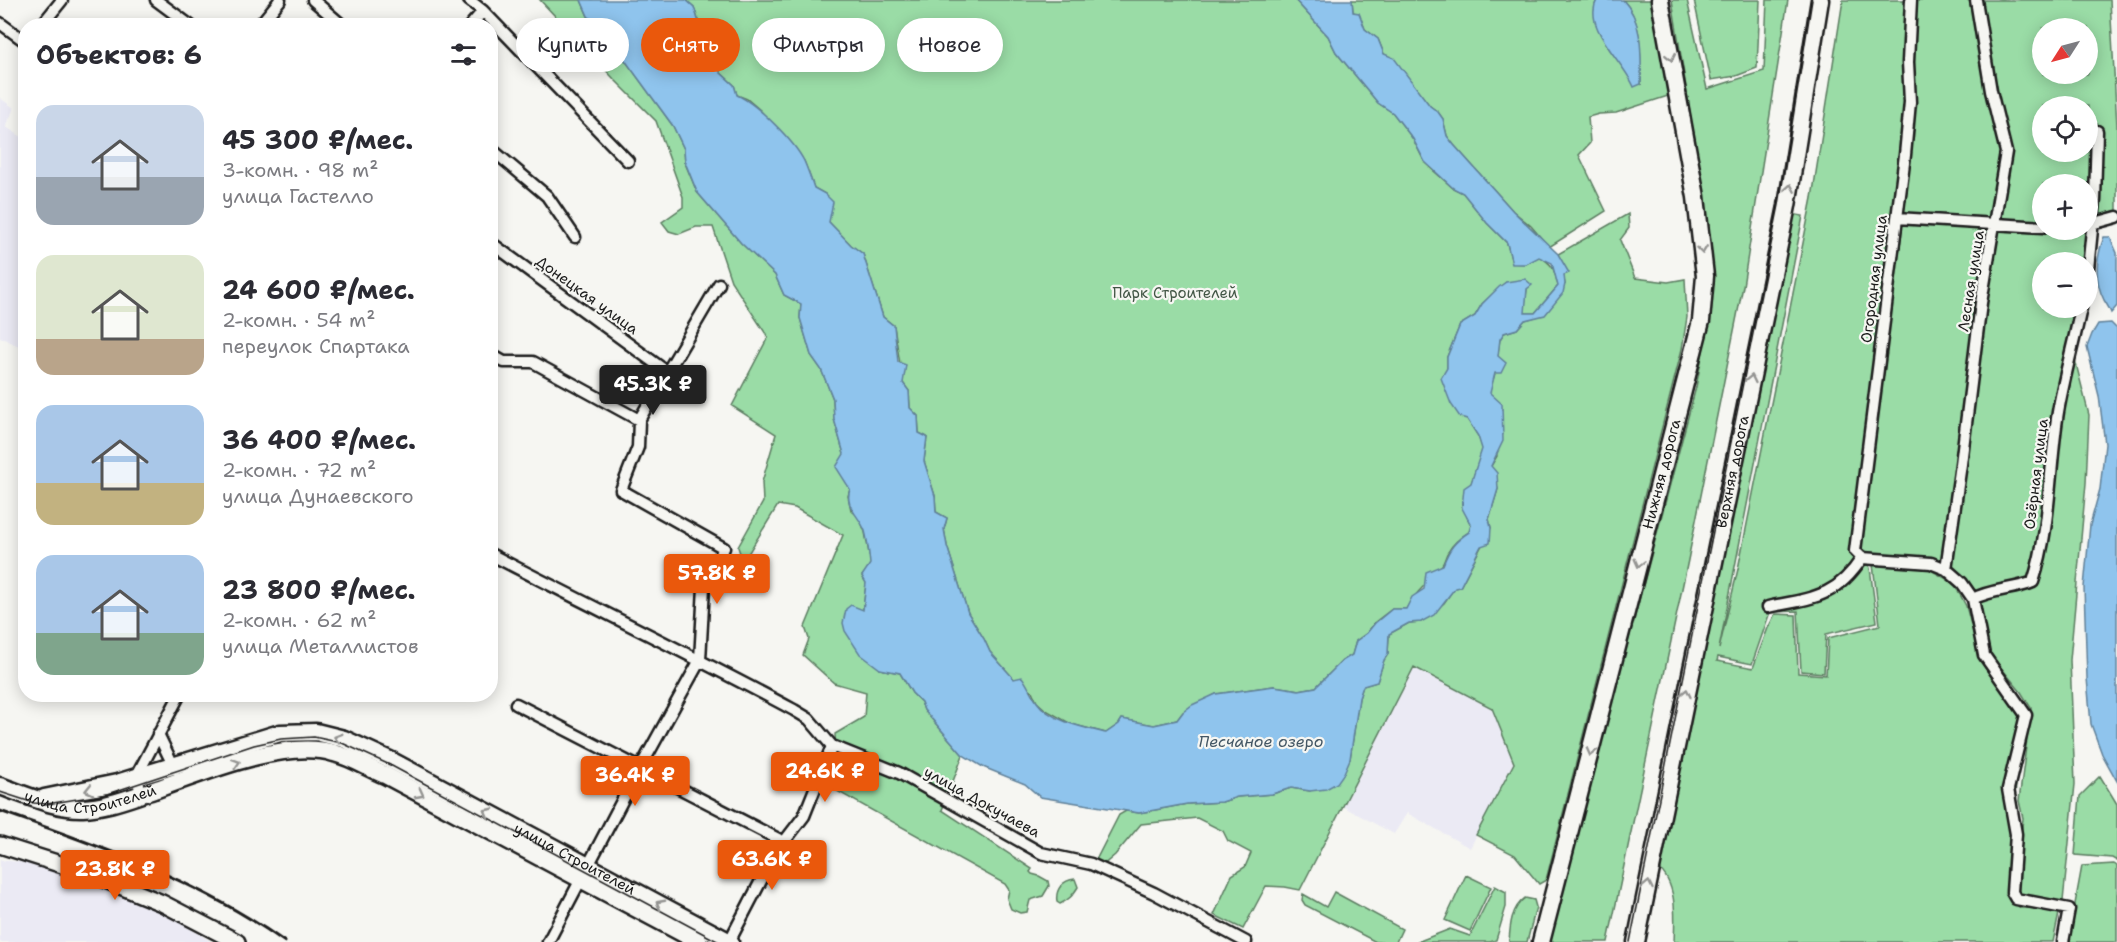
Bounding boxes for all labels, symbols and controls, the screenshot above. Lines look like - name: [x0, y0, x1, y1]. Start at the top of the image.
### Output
- chip: Купить: [516, 18, 629, 72]
- chip: Снять: [641, 18, 740, 72]
- chip: Фильтры: [752, 18, 885, 72]
- chip: Новое: [897, 18, 1003, 72]
- north arrow: [2032, 18, 2098, 84]
- map controls: [2032, 18, 2098, 318]
- text: Объектов: 6: [36, 37, 202, 72]
- icon: filters: [447, 38, 480, 71]
- one-way arrow: [1664, 52, 1677, 62]
- button: locate: [2032, 96, 2098, 162]
- text: 45 300 ₽/мес.: [222, 122, 413, 157]
- icon: home: [84, 129, 156, 201]
- text: 3-комн. · 98 m²: [222, 157, 379, 183]
- button: +: [2032, 174, 2098, 240]
- text: улица Гастелло: [222, 183, 374, 209]
- one-way arrow: [1783, 183, 1796, 193]
- street label: Огородная улица: [1856, 213, 1892, 344]
- street label: Лесная улица: [1953, 228, 1989, 333]
- one-way arrow: [1695, 245, 1708, 254]
- street label: Донецкая улица: [532, 251, 643, 339]
- button: −: [2032, 252, 2098, 318]
- text: 24 600 ₽/мес.: [222, 272, 415, 307]
- icon: home: [84, 279, 156, 351]
- park label: Парк Строителей: [1112, 283, 1238, 303]
- text: 2-комн. · 54 m²: [222, 307, 376, 333]
- text: переулок Спартака: [222, 333, 410, 359]
- pin: 45.3K ₽: [598, 365, 708, 416]
- text: 45.3K ₽: [613, 371, 693, 397]
- one-way arrow: [1744, 374, 1757, 384]
- street label: Верхняя дорога: [1711, 413, 1754, 530]
- street label: Нижняя дорога: [1638, 416, 1685, 532]
- street label: Озёрная улица: [2019, 417, 2053, 531]
- text: 36 400 ₽/мес.: [222, 422, 416, 457]
- icon: home: [84, 429, 156, 501]
- text: 2-комн. · 72 m²: [222, 457, 376, 483]
- text: улица Дунаевского: [222, 483, 414, 509]
- pin: 57.8K ₽: [662, 554, 772, 605]
- one-way arrow: [1634, 558, 1647, 568]
- text: 57.8K ₽: [678, 560, 756, 586]
- text: 23 800 ₽/мес.: [222, 572, 416, 607]
- icon: home: [84, 579, 156, 651]
- text: 2-комн. · 62 m²: [222, 607, 376, 633]
- text: улица Металлистов: [222, 633, 419, 659]
- one-way arrow: [1679, 689, 1692, 699]
- water label: Песчаное озеро: [1199, 731, 1324, 752]
- one-way arrow: [333, 733, 344, 745]
- one-way arrow: [1586, 746, 1598, 757]
- pin: 24.6K ₽: [770, 752, 880, 803]
- pin: 36.4K ₽: [580, 756, 690, 807]
- one-way arrow: [230, 758, 241, 770]
- text: 24.6K ₽: [785, 758, 865, 784]
- text: 36.4K ₽: [595, 762, 675, 788]
- street label: улица Докучаева: [920, 762, 1044, 843]
- street label: улица Строителей: [21, 780, 159, 818]
- one-way arrow: [85, 782, 95, 795]
- one-way arrow: [414, 787, 424, 798]
- one-way arrow: [483, 808, 494, 820]
- street label: улица Строителей: [511, 818, 639, 900]
- pin: 63.6K ₽: [717, 840, 827, 891]
- text: 63.6K ₽: [732, 846, 812, 872]
- pin: 23.8K ₽: [60, 850, 170, 901]
- text: 23.8K ₽: [74, 856, 156, 882]
- one-way arrow: [1640, 880, 1653, 890]
- one-way arrow: [656, 900, 666, 911]

